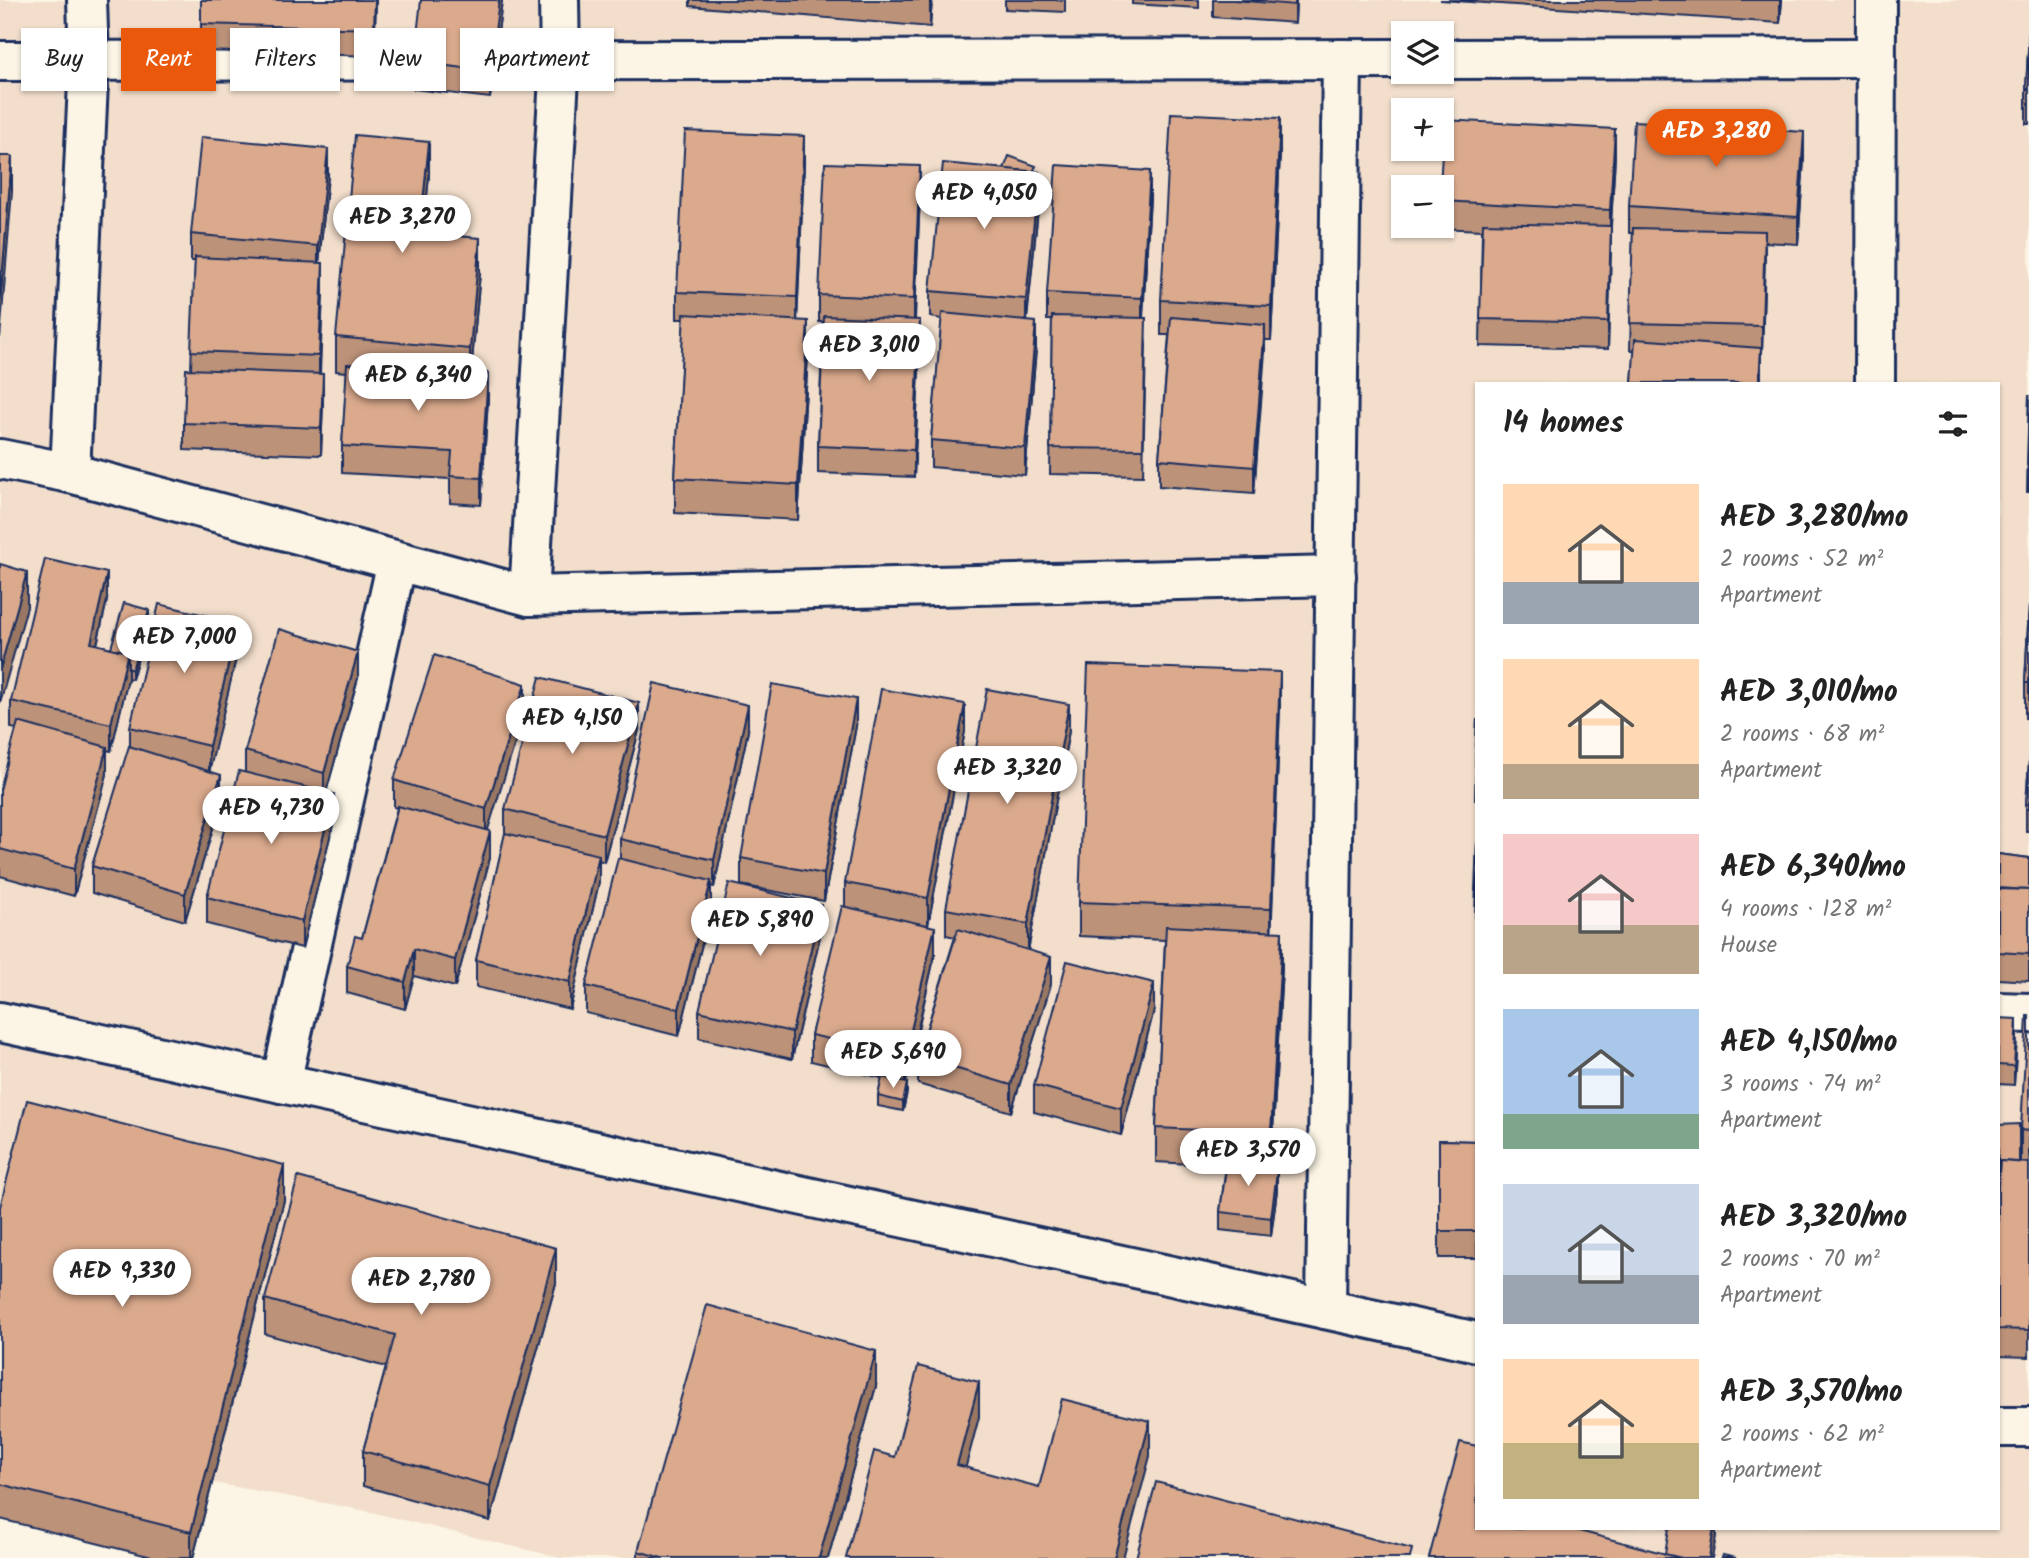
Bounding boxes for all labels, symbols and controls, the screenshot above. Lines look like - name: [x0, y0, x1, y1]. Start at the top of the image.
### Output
- map controls: [1391, 21, 1454, 238]
- button: layers: [1391, 21, 1454, 84]
- chip: Buy: [21, 28, 107, 91]
- chip: Rent: [121, 28, 216, 91]
- chip: Filters: [230, 28, 340, 91]
- chip: New: [354, 28, 446, 91]
- chip: Apartment: [460, 28, 614, 91]
- button: +: [1391, 98, 1454, 161]
- pin: AED 3,280: [1636, 110, 1796, 169]
- text: AED 3,280: [1662, 114, 1770, 150]
- pin: AED 4,050: [904, 172, 1064, 231]
- button: −: [1391, 175, 1454, 238]
- text: AED 4,050: [931, 176, 1037, 212]
- pin: AED 3,270: [322, 196, 482, 255]
- text: AED 3,270: [349, 200, 455, 236]
- pin: AED 3,010: [789, 324, 949, 383]
- text: AED 3,010: [819, 328, 919, 364]
- pin: AED 6,340: [338, 354, 498, 413]
- text: AED 6,340: [365, 358, 471, 394]
- text: 14 homes: [1503, 400, 1624, 448]
- icon: filters: [1934, 405, 1972, 443]
- text: AED 3,280/mo: [1720, 494, 1909, 542]
- icon: home: [1559, 512, 1643, 596]
- text: 2 rooms · 52 m²: [1720, 542, 1883, 578]
- text: Apartment: [1720, 578, 1822, 614]
- pin: AED 7,000: [104, 616, 264, 675]
- text: AED 7,000: [132, 620, 236, 656]
- text: AED 3,010/mo: [1720, 669, 1898, 717]
- icon: home: [1559, 687, 1643, 771]
- pin: AED 4,150: [492, 696, 652, 756]
- text: AED 4,150: [522, 701, 622, 737]
- text: 2 rooms · 68 m²: [1720, 717, 1884, 753]
- pin: AED 3,320: [927, 746, 1087, 806]
- text: AED 3,320: [953, 751, 1061, 787]
- text: Apartment: [1720, 753, 1822, 789]
- pin: AED 4,730: [191, 786, 351, 846]
- text: AED 4,730: [218, 791, 324, 827]
- text: AED 6,340/mo: [1720, 844, 1906, 892]
- icon: home: [1559, 862, 1643, 946]
- text: 4 rooms · 128 m²: [1720, 892, 1891, 928]
- pin: AED 5,890: [680, 898, 840, 958]
- text: AED 5,890: [707, 903, 813, 939]
- text: House: [1720, 928, 1777, 964]
- text: AED 4,150/mo: [1720, 1019, 1898, 1067]
- pin: AED 5,690: [813, 1030, 973, 1090]
- text: AED 5,690: [841, 1035, 945, 1071]
- icon: home: [1559, 1037, 1643, 1121]
- text: 3 rooms · 74 m²: [1720, 1067, 1881, 1103]
- text: Apartment: [1720, 1103, 1822, 1139]
- pin: AED 3,570: [1168, 1128, 1328, 1188]
- text: AED 3,570: [1196, 1133, 1300, 1169]
- text: AED 3,320/mo: [1720, 1194, 1907, 1242]
- icon: home: [1559, 1212, 1643, 1296]
- text: 2 rooms · 70 m²: [1720, 1242, 1880, 1278]
- pin: AED 9,330: [42, 1250, 202, 1309]
- text: AED 9,330: [69, 1254, 175, 1290]
- pin: AED 2,780: [341, 1258, 501, 1317]
- text: AED 2,780: [368, 1262, 475, 1298]
- text: Apartment: [1720, 1278, 1822, 1314]
- text: AED 3,570/mo: [1720, 1369, 1903, 1417]
- icon: home: [1559, 1387, 1643, 1471]
- text: 2 rooms · 62 m²: [1720, 1417, 1884, 1453]
- text: Apartment: [1720, 1453, 1822, 1489]

